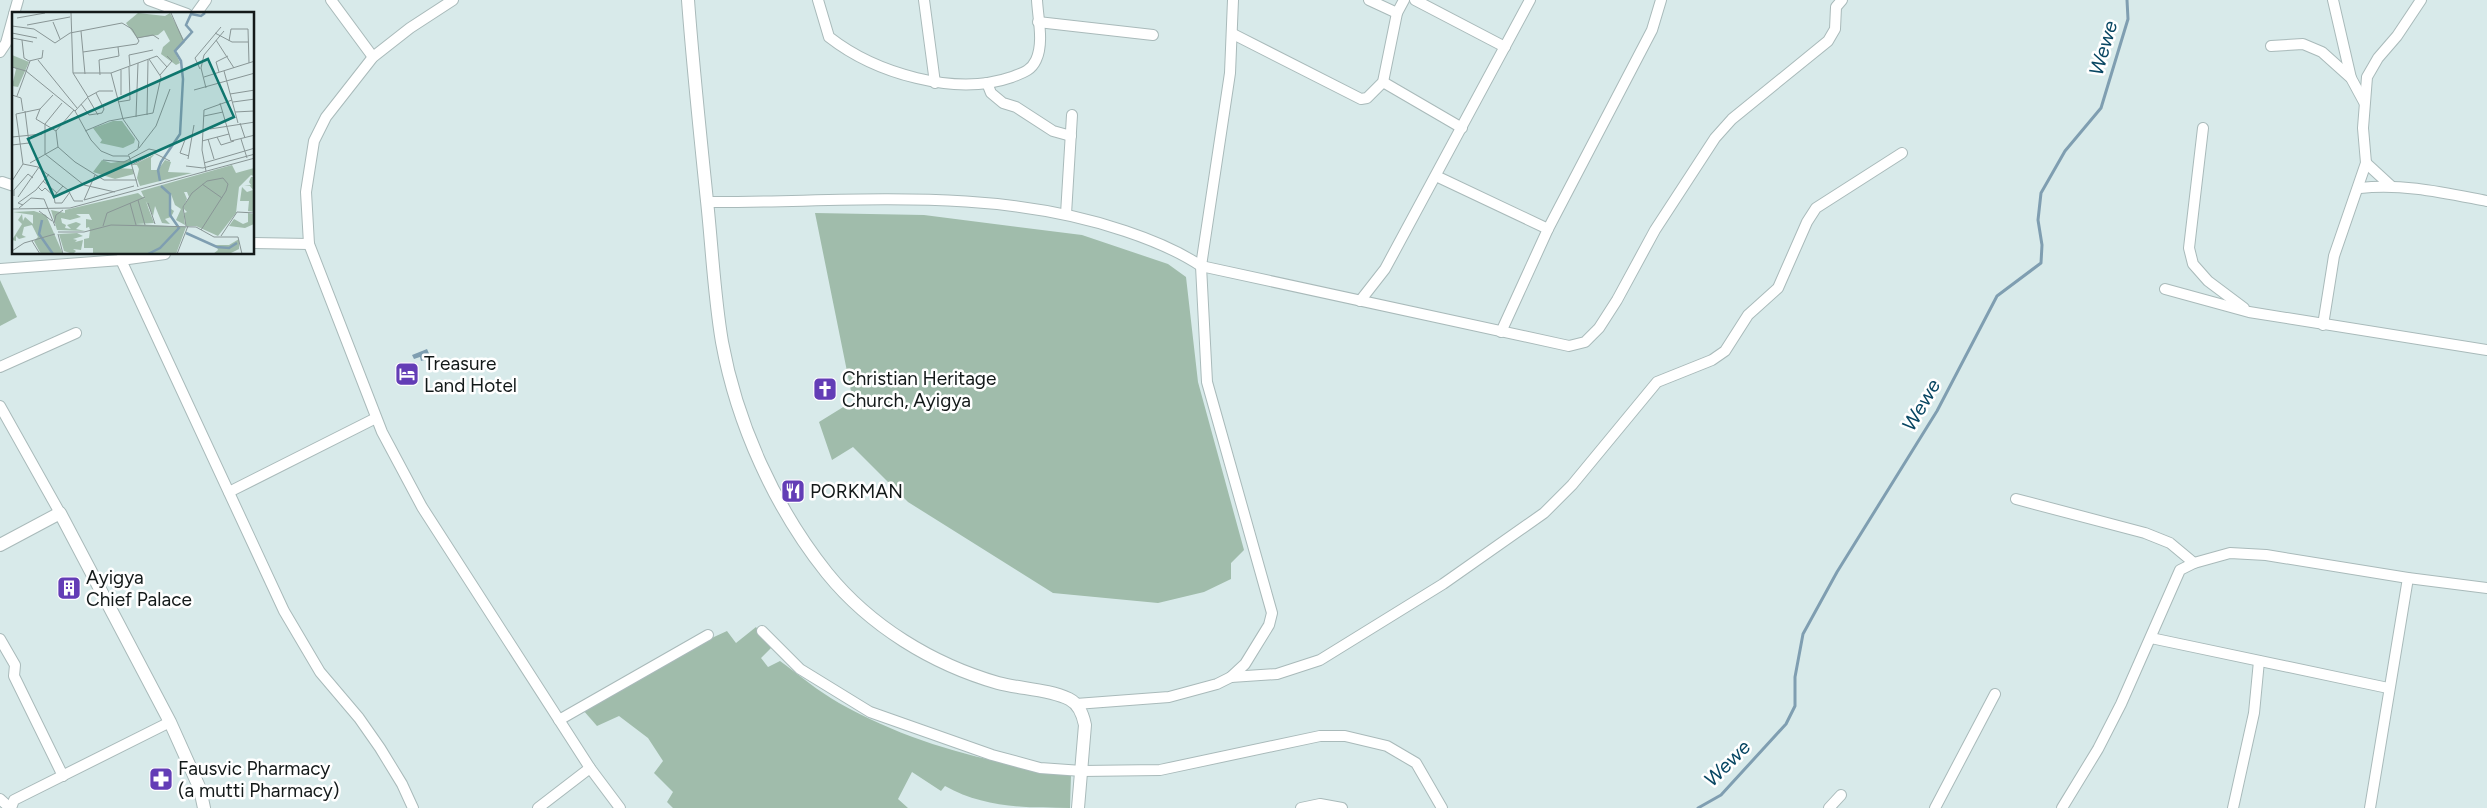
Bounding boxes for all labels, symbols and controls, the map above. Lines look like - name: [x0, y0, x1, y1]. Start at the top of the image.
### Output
- inset map: [12, 12, 255, 255]
- water label: Wewe: [2084, 18, 2122, 78]
- place label: Treasure Land Hotel: [424, 352, 517, 397]
- hotel icon: Treasure Land Hotel: [394, 361, 420, 387]
- place label: Christian Heritage Church, Ayigya: [842, 367, 996, 412]
- water label: Wewe: [1897, 375, 1945, 435]
- church icon: Christian Heritage Church, Ayigya: [812, 376, 838, 402]
- restaurant icon: PORKMAN: [780, 478, 806, 504]
- place label: PORKMAN: [810, 480, 903, 503]
- place label: Ayigya Chief Palace: [86, 566, 192, 611]
- building icon: Ayigya Chief Palace: [56, 575, 82, 601]
- water label: Wewe: [1699, 735, 1755, 791]
- place label: Fausvic Pharmacy (a mutti Pharmacy): [178, 757, 340, 802]
- pharmacy icon: Fausvic Pharmacy (a mutti Pharmacy): [148, 766, 174, 792]

